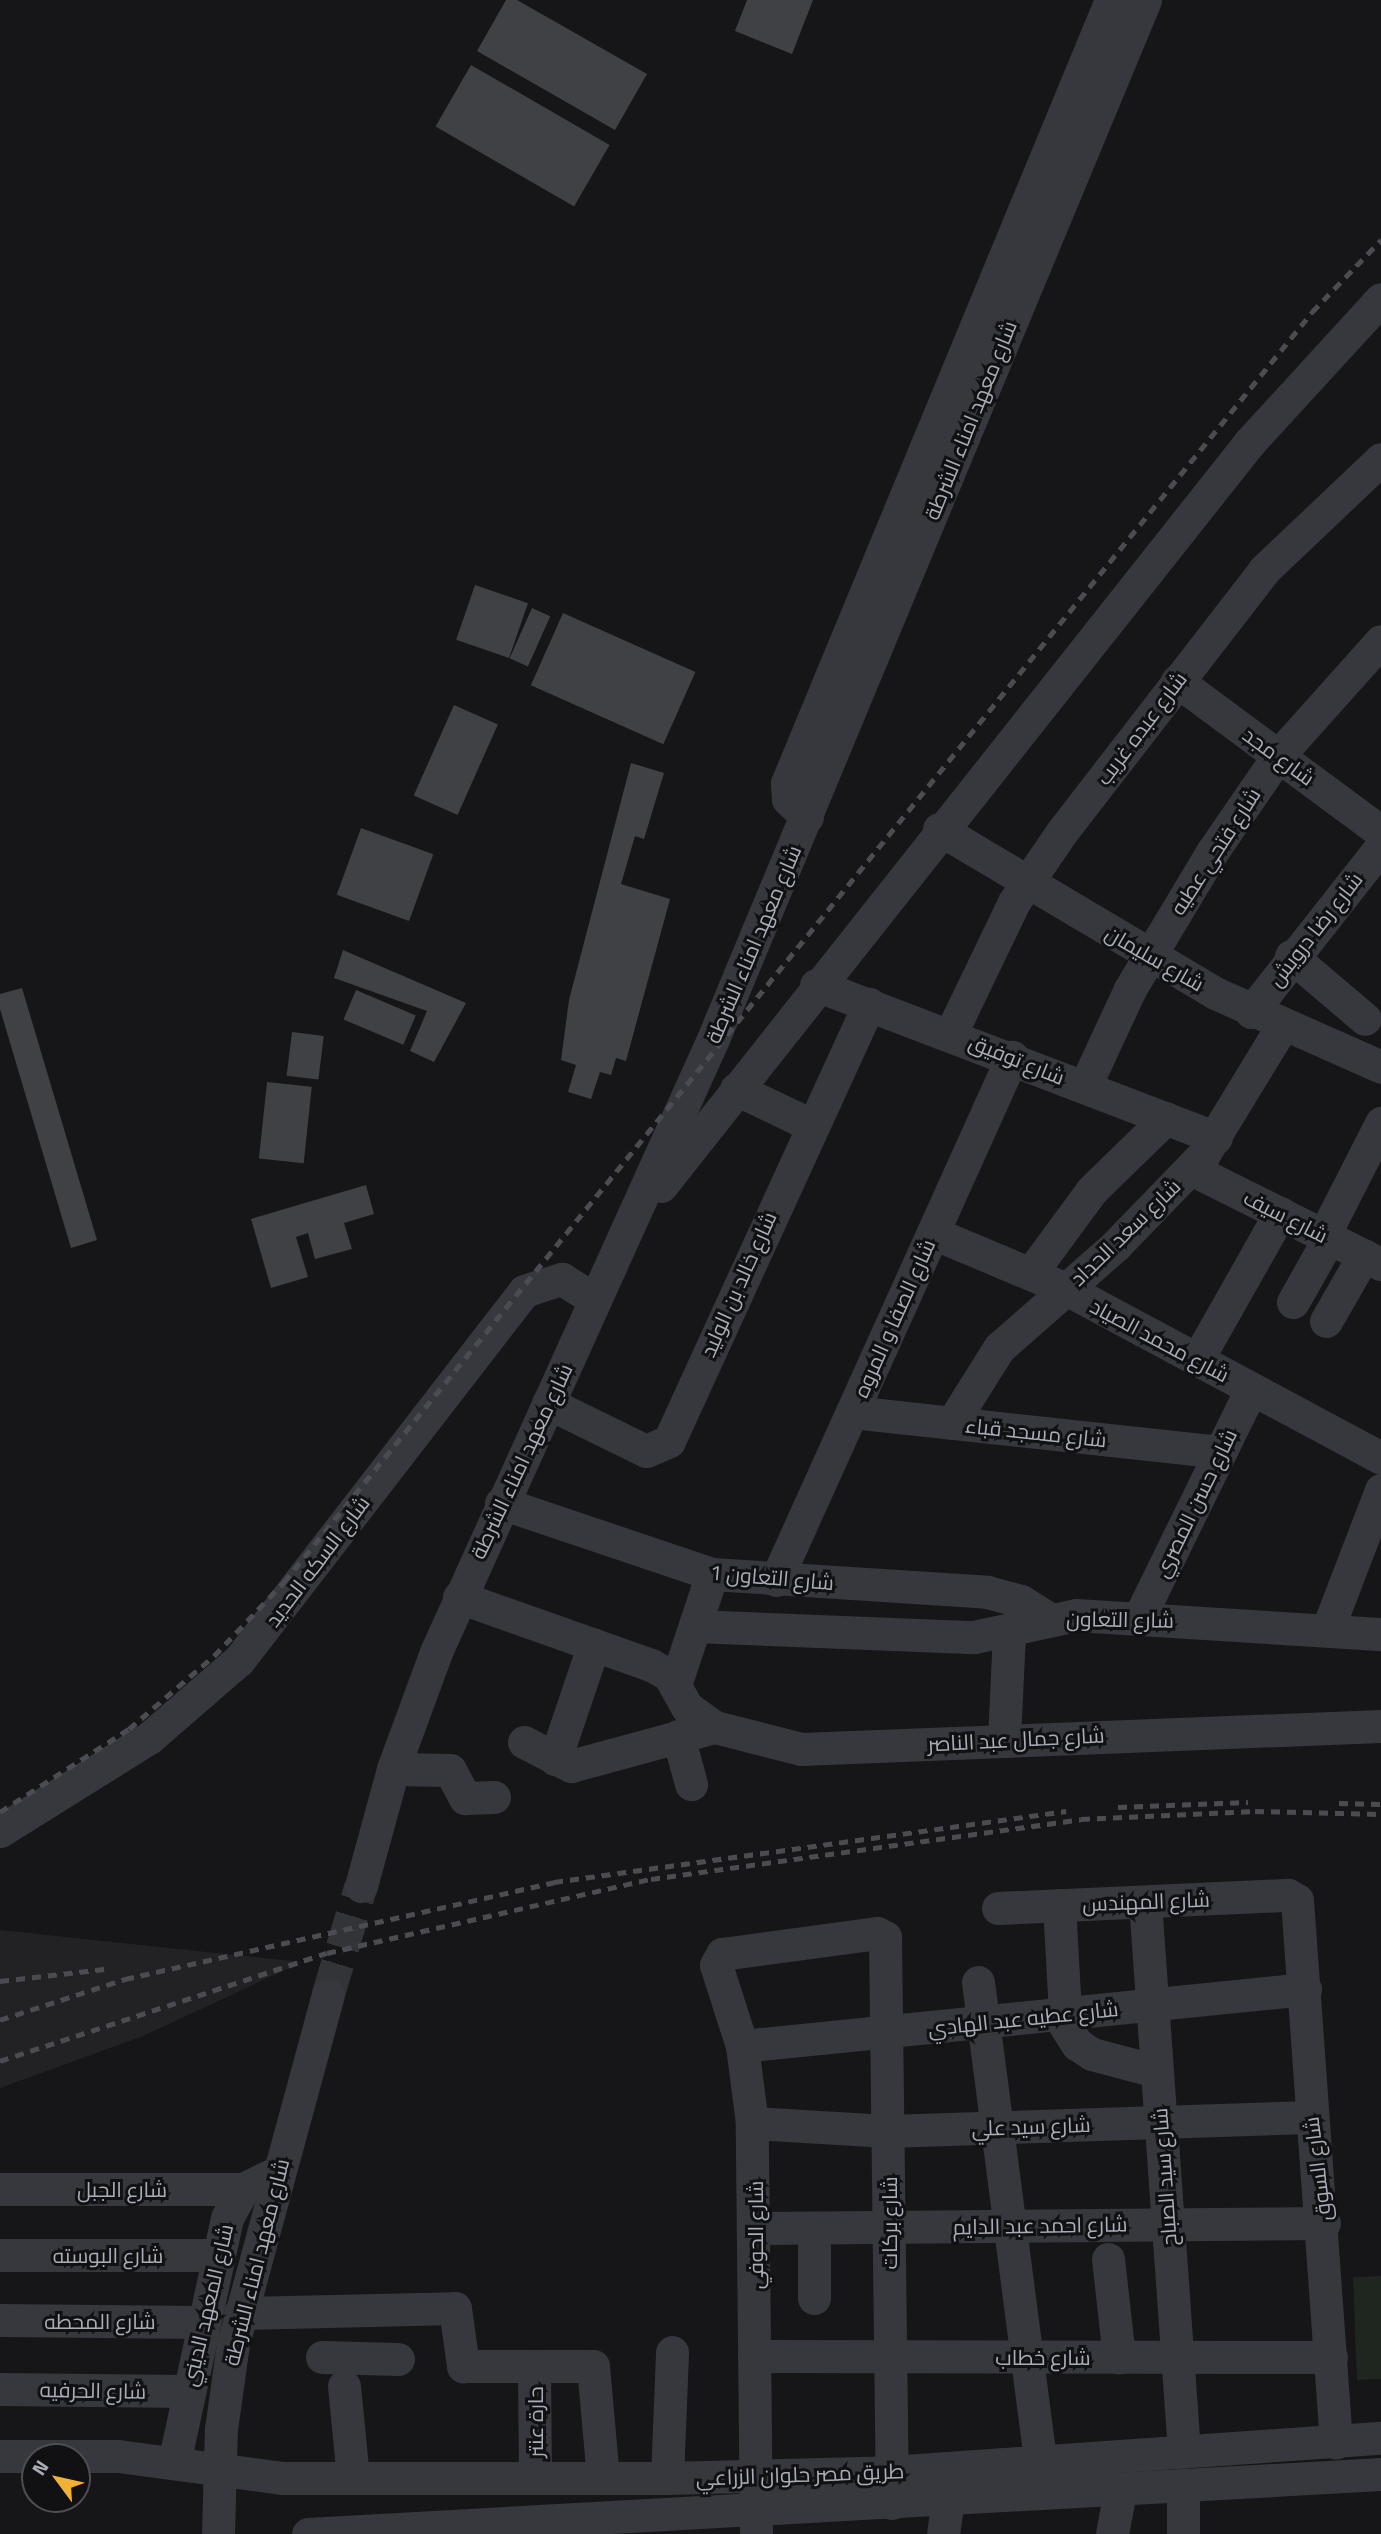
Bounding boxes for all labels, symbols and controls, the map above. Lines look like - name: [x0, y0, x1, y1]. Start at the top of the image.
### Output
- street label: شارع معهد امناء الشرطة: [919, 317, 1021, 523]
- street label: شارع عبده غريب: [1090, 666, 1192, 790]
- street label: شارع مجد: [1238, 722, 1320, 790]
- street label: شارع فتحي عطيه: [1165, 783, 1265, 919]
- street label: شارع معهد امناء الشرطة: [700, 841, 806, 1047]
- street label: شارع رضا درويش: [1263, 867, 1367, 991]
- street label: شارع سليمان: [1101, 920, 1209, 996]
- street label: شارع توفيق: [966, 1028, 1068, 1090]
- street label: شارع سعد الحداد: [1065, 1173, 1185, 1291]
- street label: شارع سيف: [1240, 1184, 1332, 1248]
- street label: شارع خالد بن الوليد: [695, 1207, 781, 1361]
- street label: شارع الصفا و المروه: [848, 1235, 940, 1401]
- street label: شارع محمد الصياد: [1086, 1293, 1234, 1387]
- street label: شارع معهد امناء الشرطة: [465, 1359, 577, 1563]
- street label: شارع مسجد قباء: [964, 1412, 1108, 1452]
- street label: شارع حسن المصري: [1148, 1425, 1242, 1581]
- street label: شارع السكه الحديد: [260, 1491, 374, 1631]
- street label: شارع التعاون 1: [709, 1559, 835, 1595]
- street label: شارع التعاون: [1066, 1605, 1174, 1633]
- street label: شارع جمال عبد الناصر: [927, 1722, 1105, 1756]
- street label: شارع المهندس: [1082, 1886, 1210, 1916]
- street label: شارع عطيه عبد الهادي: [927, 1995, 1119, 2041]
- street label: شارع سيد الصباح: [1147, 2107, 1181, 2247]
- street label: شارع سيد علي: [971, 2111, 1091, 2141]
- street label: شارع السوق: [1298, 2115, 1336, 2223]
- street label: شارع معهد امناء الشرطة: [218, 2156, 294, 2368]
- street label: شارع الجبل: [77, 2176, 167, 2202]
- street label: شارع بركات: [876, 2176, 902, 2270]
- street label: شارع الحوفي: [742, 2181, 768, 2289]
- street label: شارع احمد عبد الدايم: [952, 2211, 1128, 2239]
- street label: شارع المعهد الديني: [176, 2222, 238, 2388]
- street label: شارع البوسته: [53, 2242, 163, 2268]
- street label: شارع المحطه: [44, 2308, 156, 2334]
- street label: شارع خطاب: [995, 2344, 1091, 2370]
- street label: شارع الحرفيه: [39, 2376, 147, 2404]
- street label: حارة عنتر: [522, 2386, 548, 2458]
- north arrow: [21, 2443, 91, 2513]
- text: N: [24, 2454, 55, 2481]
- street label: طريق مصر حلوان الزراعي: [695, 2458, 905, 2490]

